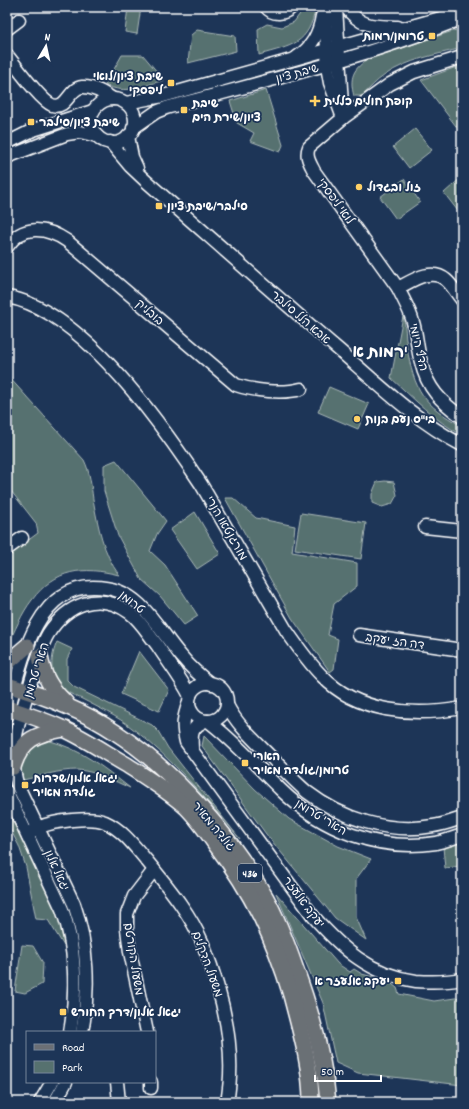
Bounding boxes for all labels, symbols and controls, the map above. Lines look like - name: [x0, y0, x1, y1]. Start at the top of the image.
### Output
- north arrow: [26, 26, 66, 66]
- place label: טרומן/רמות: [362, 29, 424, 46]
- text: N: [43, 30, 52, 47]
- marker: טרומן/רמות: [427, 31, 437, 41]
- street label: שיבת ציון: [274, 60, 321, 88]
- place label: שיבת ציון/לואי ליפסקי: [93, 69, 164, 100]
- marker: שיבת ציון/לואי ליפסקי: [166, 78, 176, 88]
- place label: קופת חולים כללית: [323, 94, 413, 111]
- marker: קופת חולים כללית: [309, 95, 321, 107]
- place label: שיבת ציון/שירת הים: [191, 96, 261, 127]
- marker: שיבת ציון/שירת הים: [179, 105, 189, 115]
- place label: שיבת ציון/סילבר: [39, 115, 120, 132]
- marker: שיבת ציון/סילבר: [26, 117, 36, 127]
- street label: לואי ליפסקי: [312, 175, 358, 229]
- place label: זול ובגדול: [367, 180, 421, 197]
- marker: זול ובגדול: [354, 182, 364, 192]
- place label: סילבר/שיבת ציון: [167, 199, 248, 216]
- marker: סילבר/שיבת ציון: [154, 201, 164, 211]
- street label: אבא הלל סילבר: [266, 287, 334, 349]
- street label: בובליק: [131, 296, 167, 330]
- street label: הדף היומי: [404, 322, 431, 373]
- district label: רמות א': [353, 342, 407, 365]
- place label: בי"ס נעם בנות: [365, 412, 435, 429]
- marker: בי"ס נעם בנות: [352, 414, 362, 424]
- street label: מורגנטאו הנרי: [200, 493, 251, 564]
- street label: טרומן: [115, 588, 148, 619]
- street label: דה הז יעקב: [364, 630, 425, 655]
- street label: הארי טרומן: [20, 640, 54, 701]
- place label: הארי טרומן/גולדה מאיר: [253, 749, 350, 780]
- marker: הארי טרומן/גולדה מאיר: [240, 758, 250, 768]
- place label: יגאל אלון/שדרות גולדה מאיר: [32, 771, 117, 802]
- marker: יגאל אלון/שדרות גולדה מאיר: [20, 780, 30, 790]
- street label: הארי טרומן: [291, 796, 349, 840]
- street label: גולדה מאיר: [187, 799, 238, 855]
- street label: יגאל אלון: [39, 847, 73, 894]
- road number: 436: [238, 864, 262, 882]
- street label: יעקב אלעזר: [278, 874, 328, 932]
- street label: משעול הקורטם: [118, 922, 147, 997]
- street label: משעול הדקלים: [187, 929, 226, 1000]
- place label: יעקב אלעזר א: [314, 974, 390, 991]
- marker: יעקב אלעזר א: [393, 976, 403, 986]
- place label: יגאל אלון/דרך החורש: [71, 1005, 181, 1022]
- marker: יגאל אלון/דרך החורש: [58, 1007, 68, 1017]
- legend: [26, 1031, 156, 1083]
- text: Road: [62, 1040, 84, 1057]
- scale bar: [315, 1057, 381, 1083]
- text: Park: [62, 1060, 83, 1077]
- text: 50 m: [321, 1064, 344, 1081]

